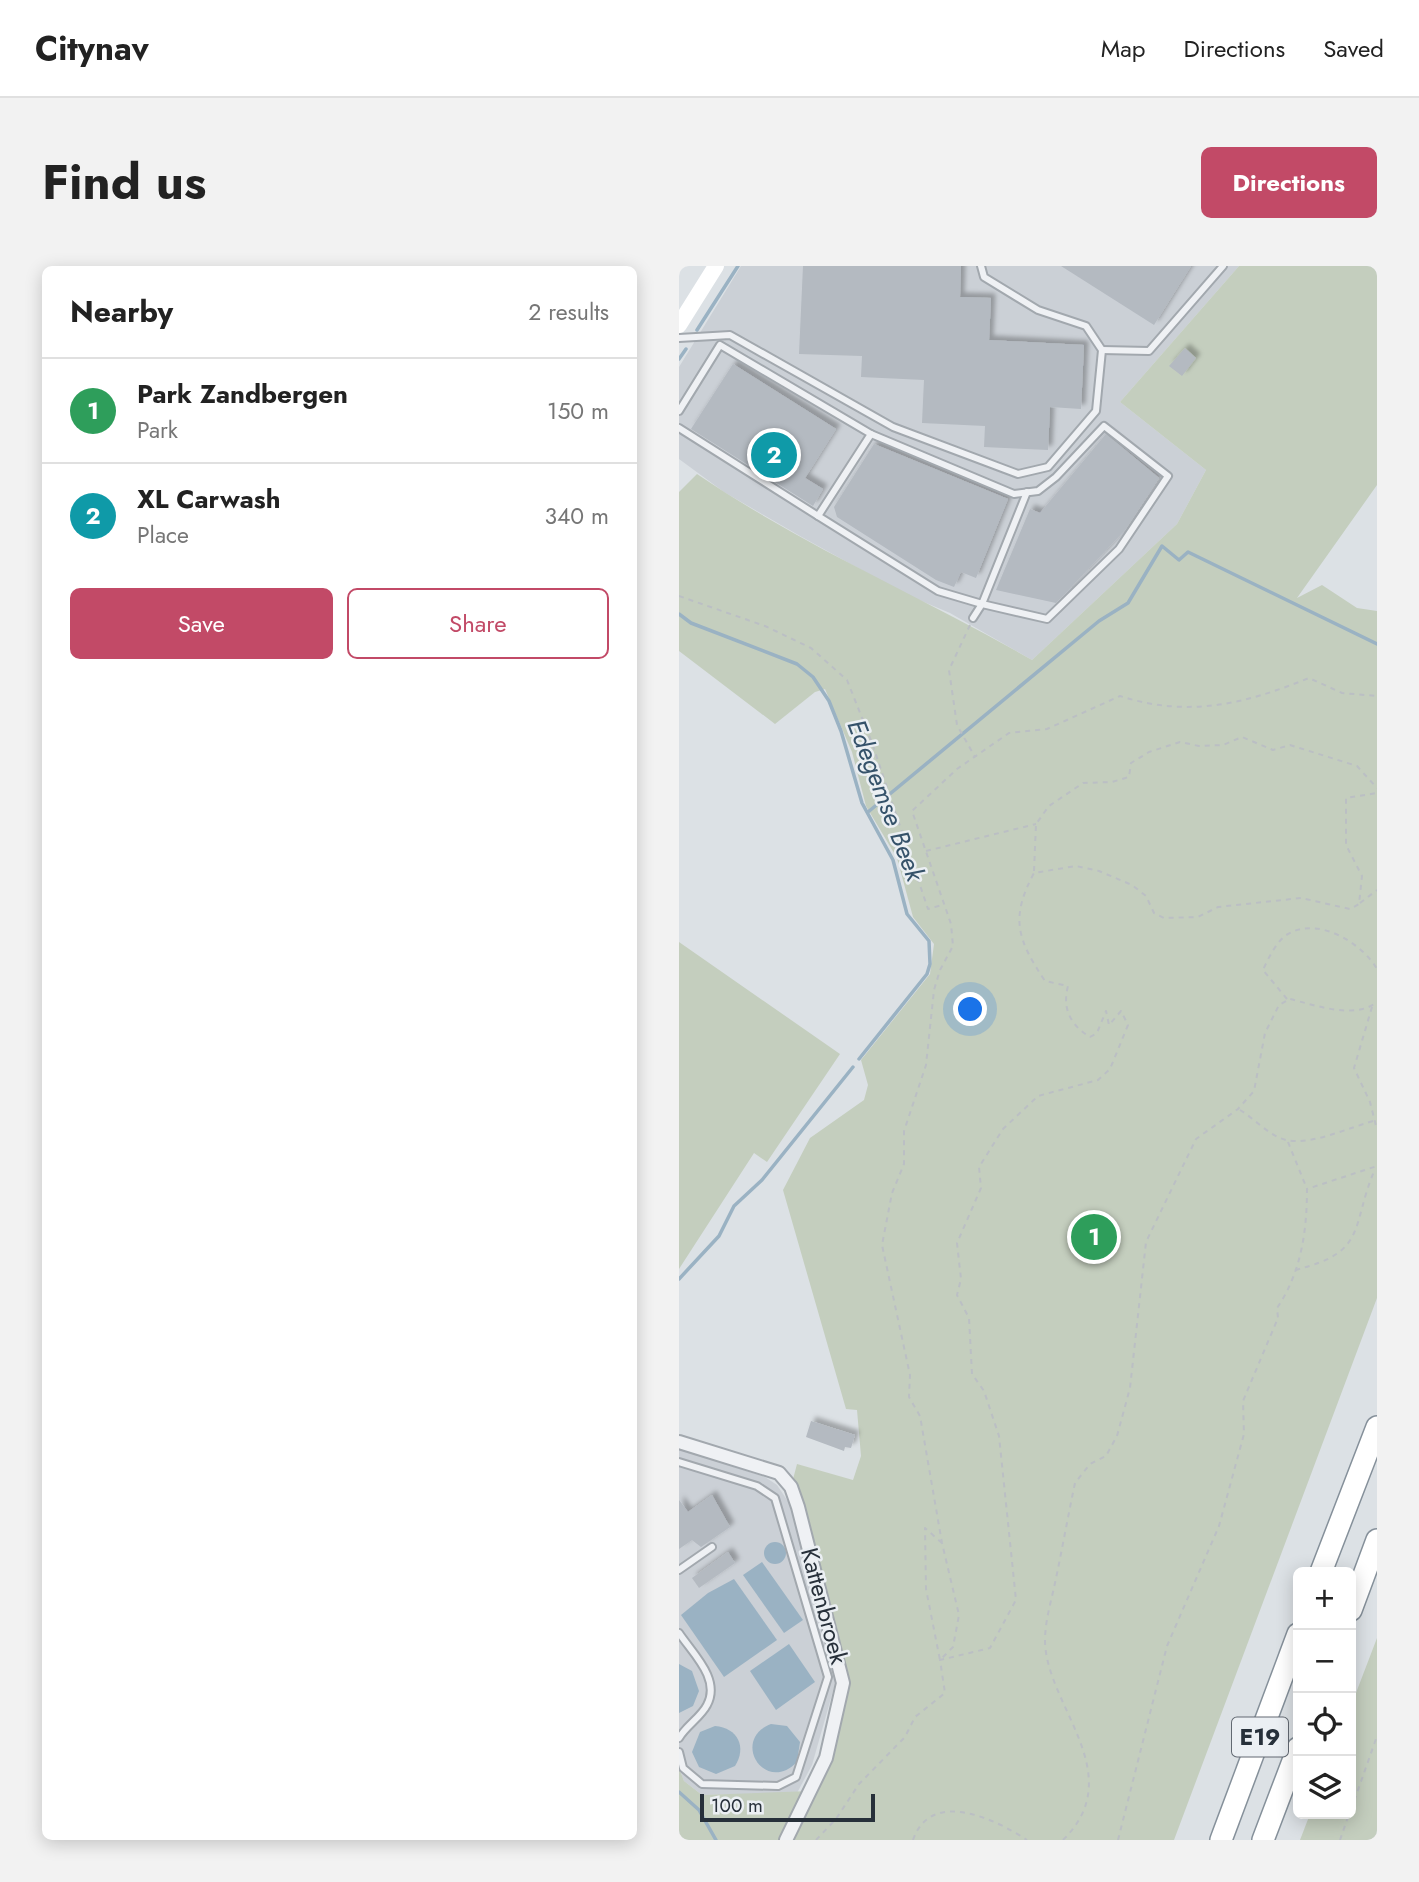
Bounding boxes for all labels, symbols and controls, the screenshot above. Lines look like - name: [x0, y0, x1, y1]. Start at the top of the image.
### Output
- text: Citynav: [35, 25, 149, 72]
- text: Map: [1101, 31, 1146, 66]
- text: Directions: [1184, 31, 1285, 66]
- text: Saved: [1323, 31, 1384, 66]
- text: Find us: [42, 147, 206, 217]
- button: Directions: [1201, 147, 1377, 218]
- text: Nearby: [70, 290, 173, 333]
- text: 2 results: [528, 295, 609, 329]
- text: Park Zandbergen: [137, 375, 348, 413]
- text: 1: [87, 394, 99, 428]
- text: 150 m: [547, 394, 609, 428]
- text: Park: [137, 413, 178, 447]
- pin: 2: [751, 429, 797, 481]
- text: XL Carwash: [137, 480, 281, 518]
- text: 2: [85, 499, 101, 533]
- text: 340 m: [544, 499, 609, 533]
- text: Place: [137, 518, 189, 552]
- button: Save: [70, 588, 333, 659]
- button: Share: [347, 588, 609, 659]
- water label: Edegemse Beek: [838, 714, 935, 888]
- your location: [953, 992, 987, 1026]
- pin: 1: [1071, 1211, 1117, 1263]
- street label: Kattenbroek: [792, 1544, 857, 1668]
- map controls: [1293, 1567, 1356, 1819]
- button: +: [1293, 1567, 1356, 1630]
- button: −: [1293, 1630, 1356, 1693]
- button: locate: [1293, 1693, 1356, 1756]
- road number: E19: [1232, 1718, 1288, 1756]
- button: layers: [1293, 1756, 1356, 1819]
- scale bar: [700, 1791, 875, 1823]
- text: 100 m: [711, 1792, 763, 1819]

